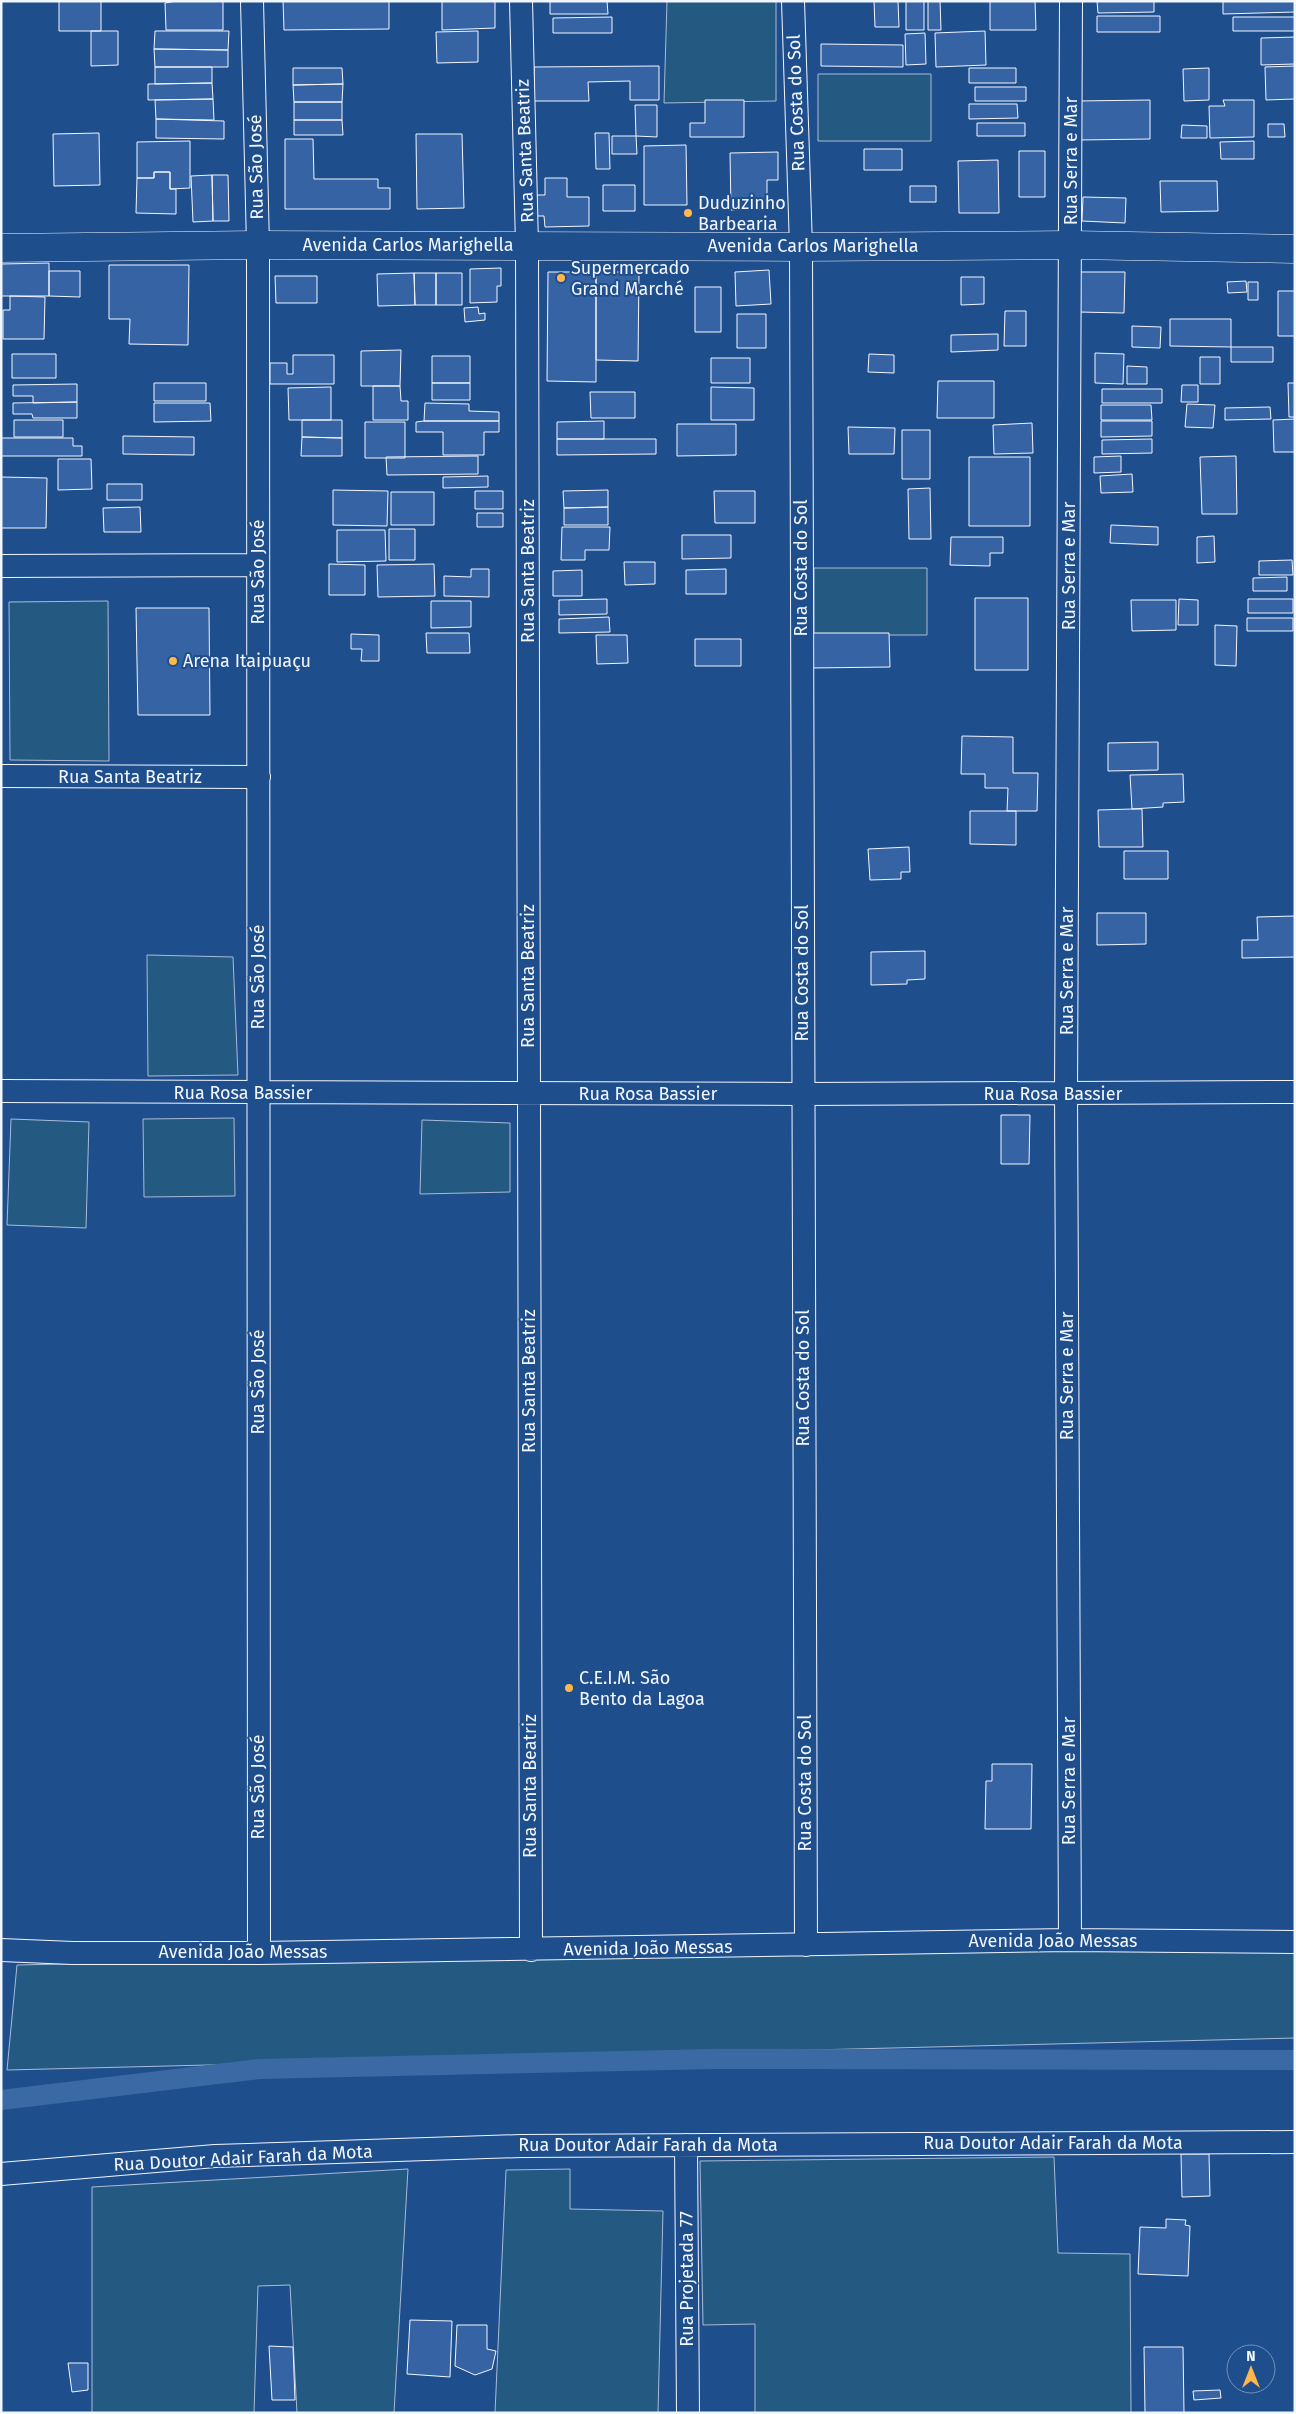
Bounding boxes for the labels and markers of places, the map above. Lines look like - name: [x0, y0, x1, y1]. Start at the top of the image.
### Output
- place label: Duduzinho Barbearia: [698, 192, 786, 235]
- marker: Duduzinho Barbearia: [682, 207, 694, 219]
- place label: Supermercado Grand Marché: [571, 257, 690, 300]
- marker: Supermercado Grand Marché: [555, 272, 567, 284]
- place label: Arena Itaipuaçu: [183, 650, 311, 672]
- marker: Arena Itaipuaçu: [167, 655, 179, 667]
- place label: C.E.I.M. São Bento da Lagoa: [579, 1667, 705, 1710]
- marker: C.E.I.M. São Bento da Lagoa: [563, 1682, 575, 1694]

